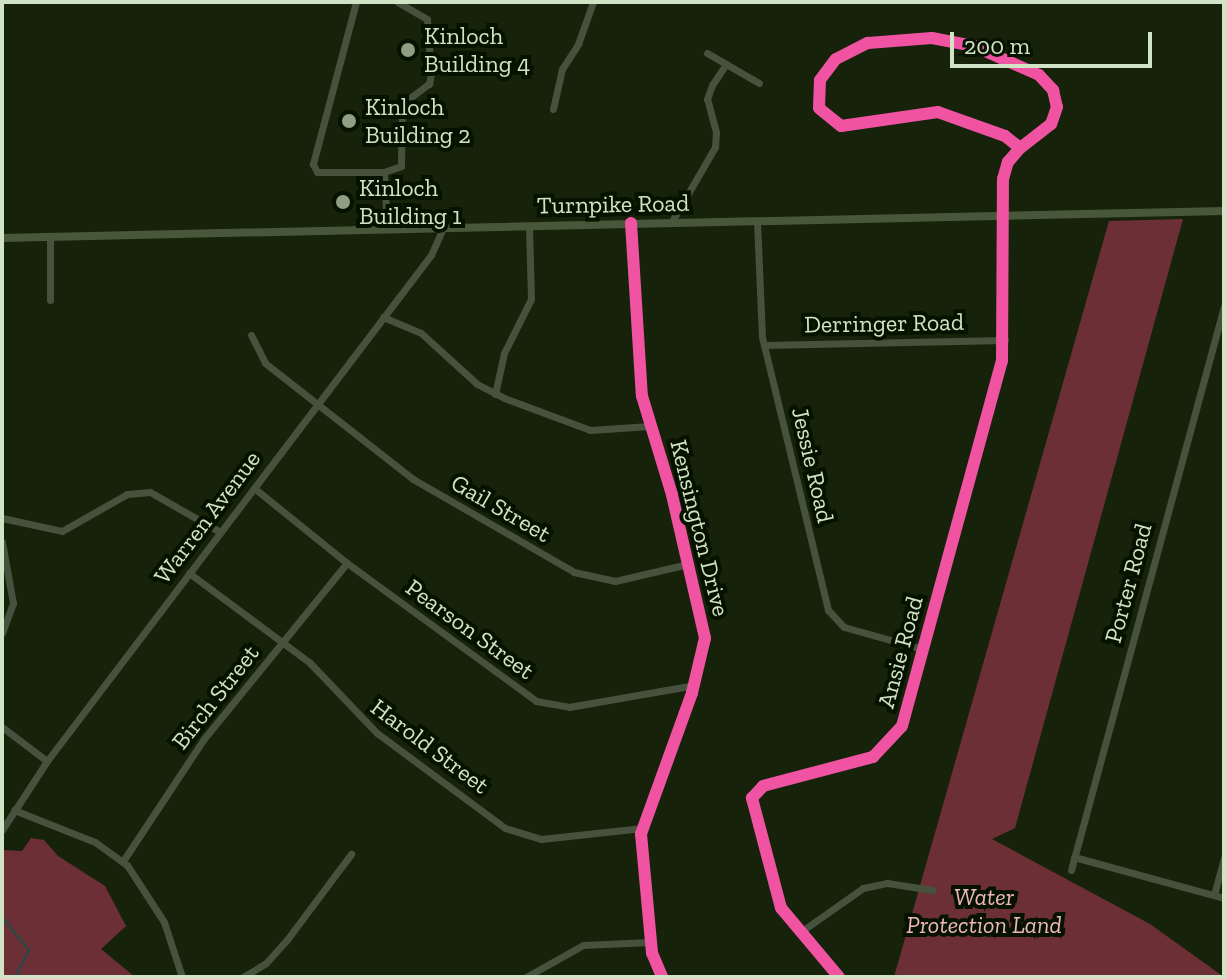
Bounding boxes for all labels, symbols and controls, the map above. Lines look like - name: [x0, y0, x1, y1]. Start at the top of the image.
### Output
- scale bar: [954, 16, 1156, 66]
- place label: Kinloch Building 4: [424, 22, 530, 78]
- text: 200 m: [964, 31, 1030, 60]
- marker: Kinloch Building 4: [399, 41, 417, 59]
- place label: Kinloch Building 2: [365, 93, 471, 149]
- marker: Kinloch Building 2: [340, 112, 358, 130]
- place label: Kinloch Building 1: [359, 174, 462, 230]
- street label: Turnpike Road: [537, 188, 689, 220]
- marker: Kinloch Building 1: [334, 193, 352, 211]
- street label: Derringer Road: [804, 307, 964, 339]
- street label: Jessie Road: [786, 404, 840, 526]
- street label: Kensington Drive: [664, 437, 736, 619]
- street label: Warren Avenue: [147, 445, 267, 589]
- street label: Gail Street: [446, 468, 556, 548]
- street label: Porter Road: [1098, 520, 1158, 646]
- street label: Pearson Street: [400, 573, 540, 685]
- street label: Ansie Road: [871, 593, 929, 711]
- street label: Birch Street: [165, 639, 265, 755]
- street label: Harold Street: [365, 692, 495, 800]
- park label: Water Protection Land: [906, 883, 1062, 939]

